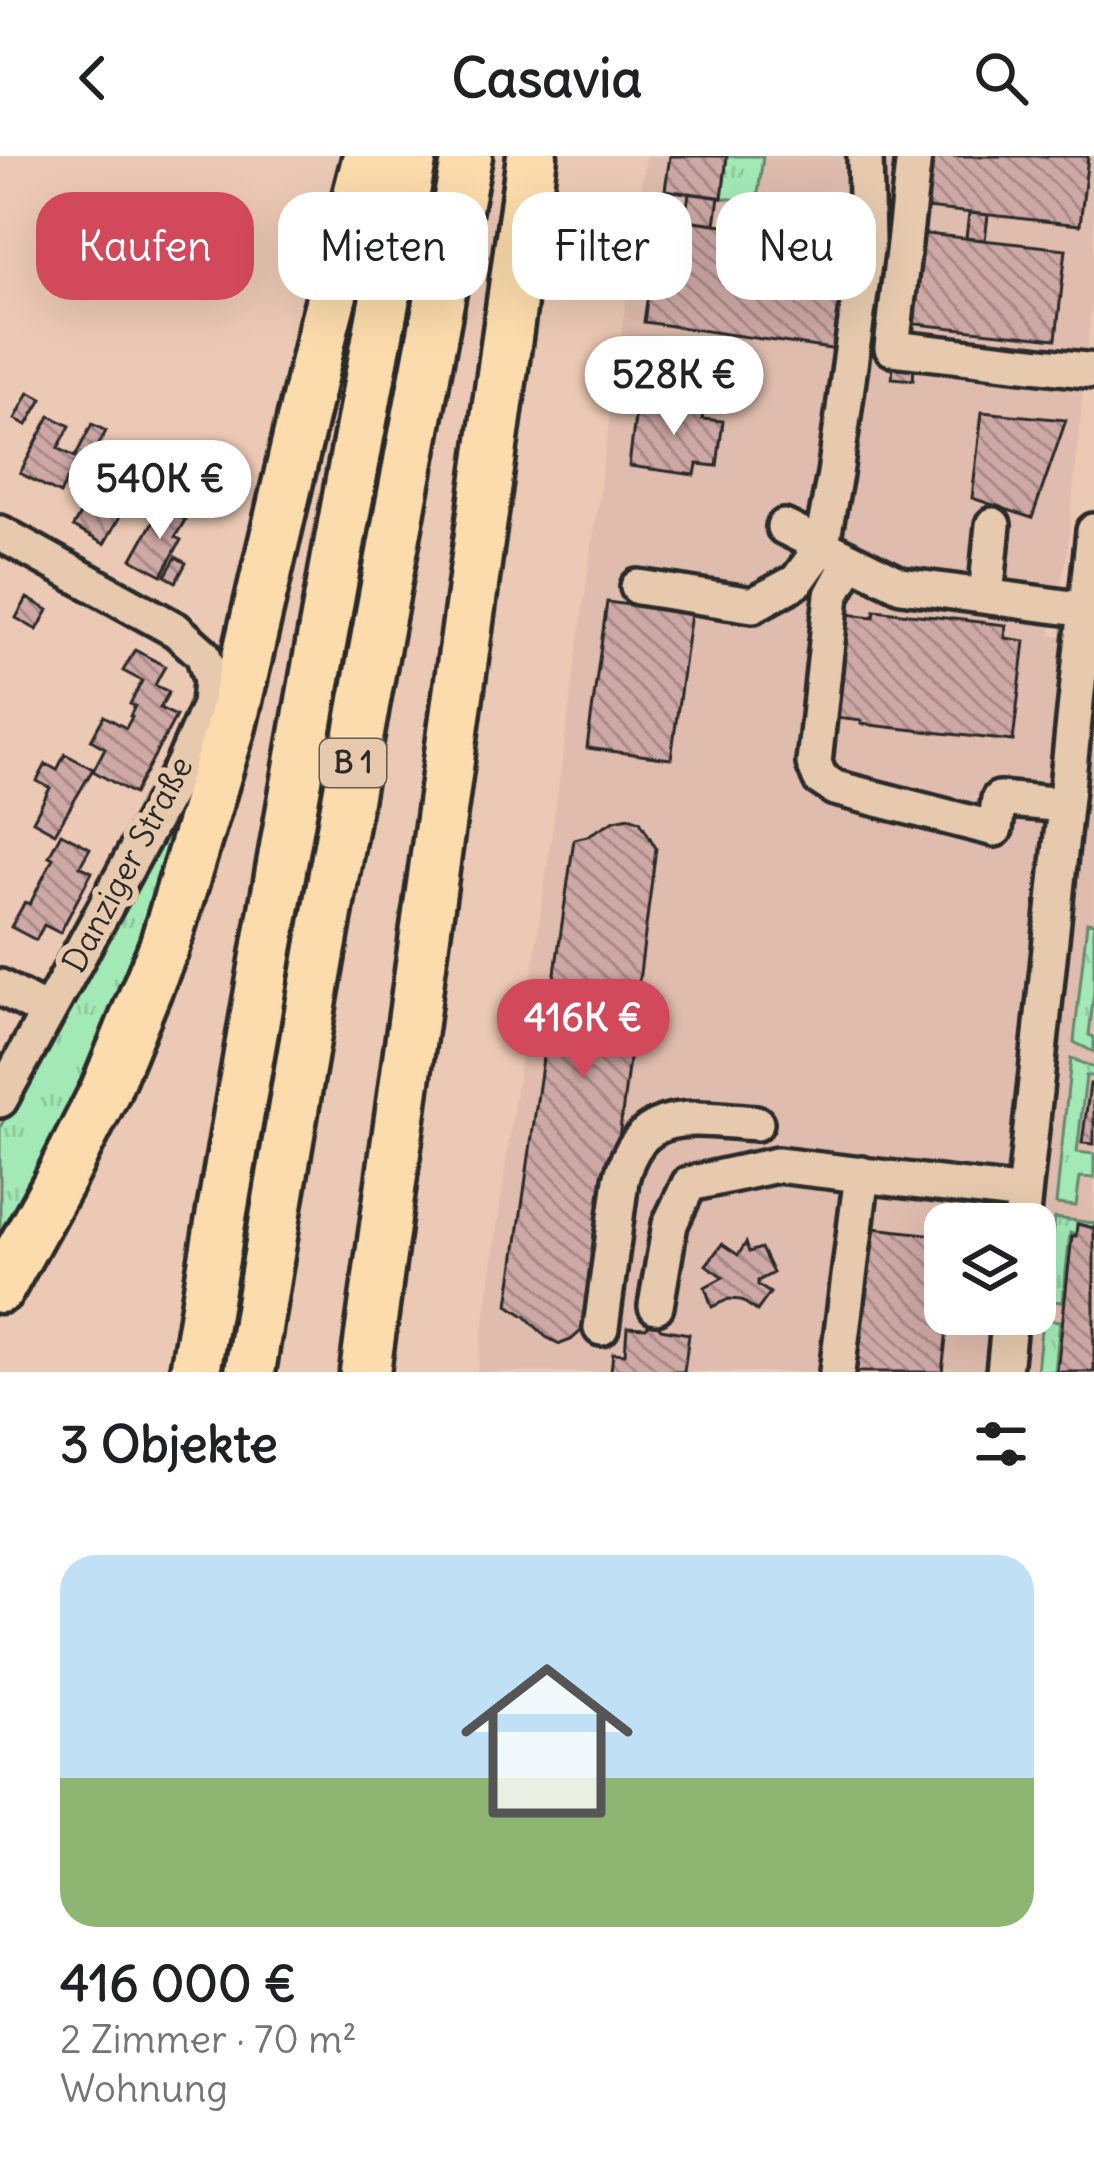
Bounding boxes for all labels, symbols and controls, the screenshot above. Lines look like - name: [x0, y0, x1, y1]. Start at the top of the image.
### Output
- text: Casavia: [452, 44, 642, 112]
- icon: back: [60, 45, 126, 111]
- icon: search: [968, 45, 1034, 111]
- chip: Kaufen: [36, 192, 254, 300]
- chip: Mieten: [278, 192, 488, 300]
- chip: Filter: [512, 192, 692, 300]
- chip: Neu: [716, 192, 876, 300]
- pin: 528K €: [576, 336, 772, 438]
- text: 528K €: [612, 350, 736, 399]
- pin: 540K €: [62, 440, 258, 542]
- text: 540K €: [95, 454, 225, 503]
- road number: B 1: [320, 739, 386, 787]
- street label: Danziger Straße: [52, 749, 202, 979]
- pin: 416K €: [485, 979, 681, 1081]
- text: 416K €: [524, 993, 642, 1042]
- map controls: [924, 1203, 1056, 1335]
- button: layers: [924, 1203, 1056, 1335]
- icon: filters: [968, 1411, 1034, 1477]
- text: 3 Objekte: [60, 1412, 278, 1476]
- icon: home: [439, 1633, 655, 1849]
- text: 416 000 €: [60, 1951, 296, 2015]
- text: 2 Zimmer · 70 m²: [60, 2015, 357, 2064]
- text: Wohnung: [60, 2064, 228, 2113]

